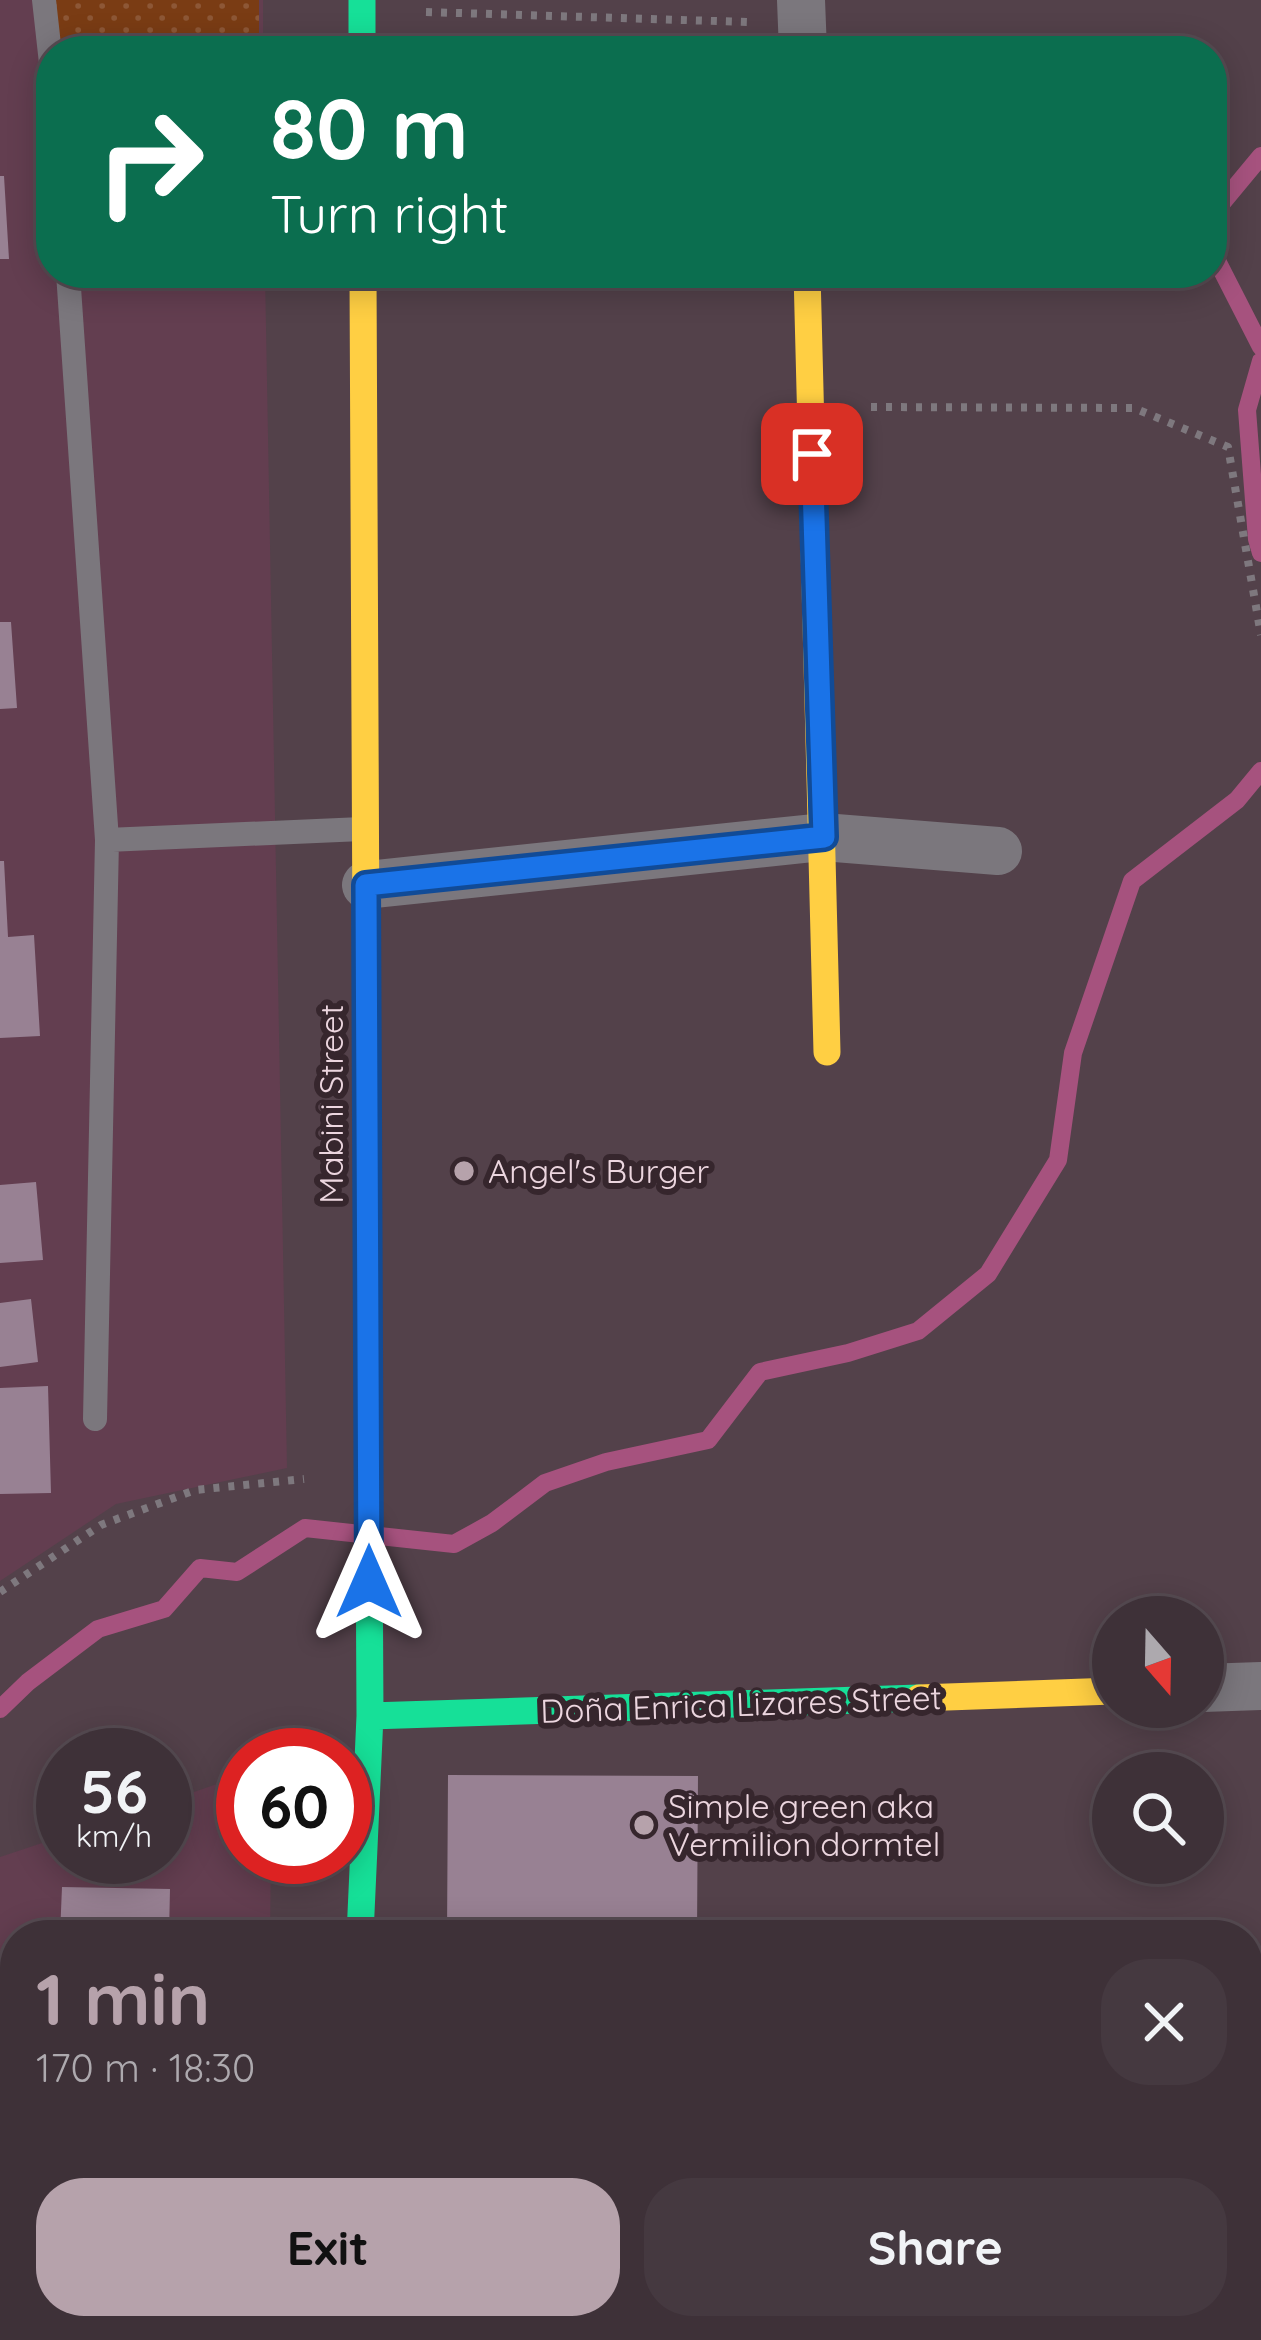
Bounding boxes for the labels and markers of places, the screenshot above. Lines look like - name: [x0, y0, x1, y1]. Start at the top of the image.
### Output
- pin: [761, 403, 863, 505]
- place label: Angel's Burger: [488, 1150, 709, 1191]
- marker: Angel's Burger: [451, 1158, 477, 1184]
- place label: Simple green aka Vermilion dormtel: [668, 1785, 940, 1864]
- marker: Simple green aka Vermilion dormtel: [631, 1812, 657, 1838]

